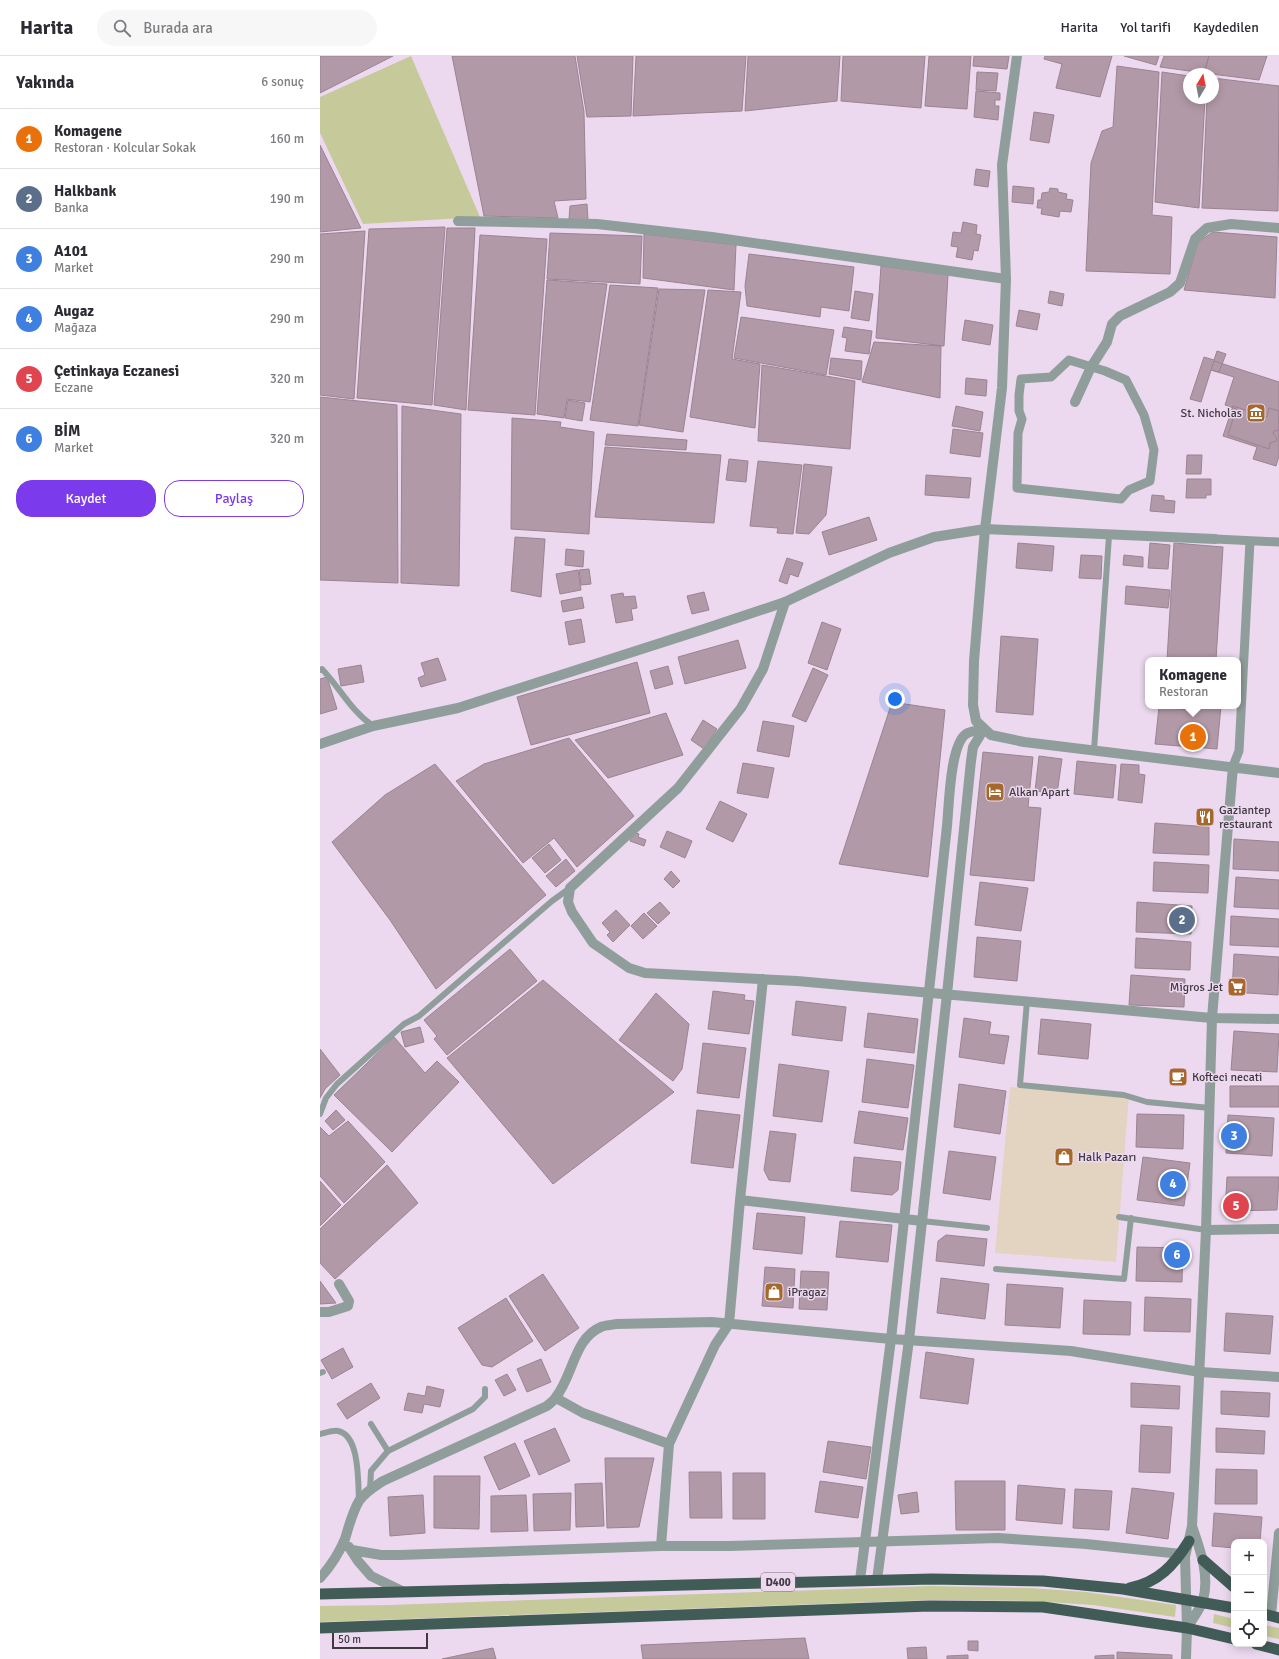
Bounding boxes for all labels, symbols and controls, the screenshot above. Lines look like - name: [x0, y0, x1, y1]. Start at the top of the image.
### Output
- search box: [97, 10, 377, 46]
- text: Harita: [20, 16, 73, 40]
- icon: search: [111, 17, 133, 39]
- text: Burada ara: [143, 19, 213, 37]
- text: Harita: [1061, 19, 1098, 36]
- text: Yol tarifi: [1120, 19, 1171, 36]
- text: Kaydedilen: [1193, 19, 1259, 36]
- north arrow: [1183, 68, 1219, 104]
- text: Yakında: [16, 72, 74, 93]
- text: 6 sonuç: [261, 74, 304, 90]
- text: Komagene: [54, 122, 122, 140]
- text: 1: [25, 131, 33, 147]
- text: 160 m: [270, 131, 304, 147]
- text: Restoran · Kolcular Sokak: [54, 140, 196, 156]
- text: Halkbank: [54, 182, 116, 200]
- text: 2: [25, 191, 33, 207]
- text: 190 m: [270, 191, 304, 207]
- text: Banka: [54, 200, 89, 216]
- text: A101: [54, 242, 88, 260]
- text: 3: [25, 251, 33, 267]
- text: 290 m: [270, 251, 304, 267]
- text: Market: [54, 260, 93, 276]
- text: Augaz: [54, 302, 94, 320]
- text: 4: [25, 311, 33, 327]
- text: 290 m: [270, 311, 304, 327]
- text: Mağaza: [54, 320, 97, 336]
- text: Çetinkaya Eczanesi: [54, 362, 179, 380]
- text: 5: [25, 371, 33, 387]
- text: 320 m: [270, 371, 304, 387]
- text: Eczane: [54, 380, 93, 396]
- museum icon: St. Nicholas: [1245, 402, 1267, 424]
- place label: St. Nicholas: [1181, 406, 1242, 421]
- text: BİM: [54, 422, 80, 440]
- text: 6: [25, 431, 33, 447]
- text: 320 m: [270, 431, 304, 447]
- text: Market: [54, 440, 93, 456]
- button: Kaydet: [16, 480, 156, 517]
- button: Paylaş: [164, 480, 304, 517]
- popup: [1145, 657, 1241, 709]
- text: Komagene: [1159, 666, 1227, 684]
- text: Restoran: [1159, 684, 1208, 700]
- your location: [885, 689, 905, 709]
- pin: 1: [1180, 722, 1206, 752]
- hotel icon: Alkan Apart: [984, 781, 1006, 803]
- place label: Alkan Apart: [1009, 785, 1070, 800]
- place label: Gaziantep restaurant: [1219, 803, 1272, 832]
- restaurant icon: Gaziantep restaurant: [1194, 806, 1216, 828]
- pin: 2: [1169, 905, 1195, 935]
- supermarket icon: Migros Jet: [1226, 976, 1248, 998]
- place label: Migros Jet: [1170, 980, 1223, 995]
- cafe icon: Kofteci necati: [1167, 1066, 1189, 1088]
- place label: Kofteci necati: [1192, 1070, 1262, 1085]
- pin: 3: [1221, 1121, 1247, 1151]
- shop icon: Halk Pazarı: [1053, 1146, 1075, 1168]
- place label: Halk Pazarı: [1078, 1150, 1136, 1165]
- pin: 4: [1160, 1169, 1186, 1199]
- pin: 5: [1223, 1191, 1249, 1221]
- pin: 6: [1164, 1240, 1190, 1270]
- shop icon: iPragaz: [763, 1281, 785, 1303]
- place label: iPragaz: [788, 1285, 826, 1300]
- map controls: [1231, 1539, 1267, 1647]
- button: +: [1231, 1539, 1267, 1575]
- road number: D400: [761, 1573, 795, 1591]
- button: −: [1231, 1575, 1267, 1611]
- button: locate: [1231, 1611, 1267, 1647]
- scale bar: [332, 1631, 428, 1650]
- text: 50 m: [338, 1633, 361, 1646]

